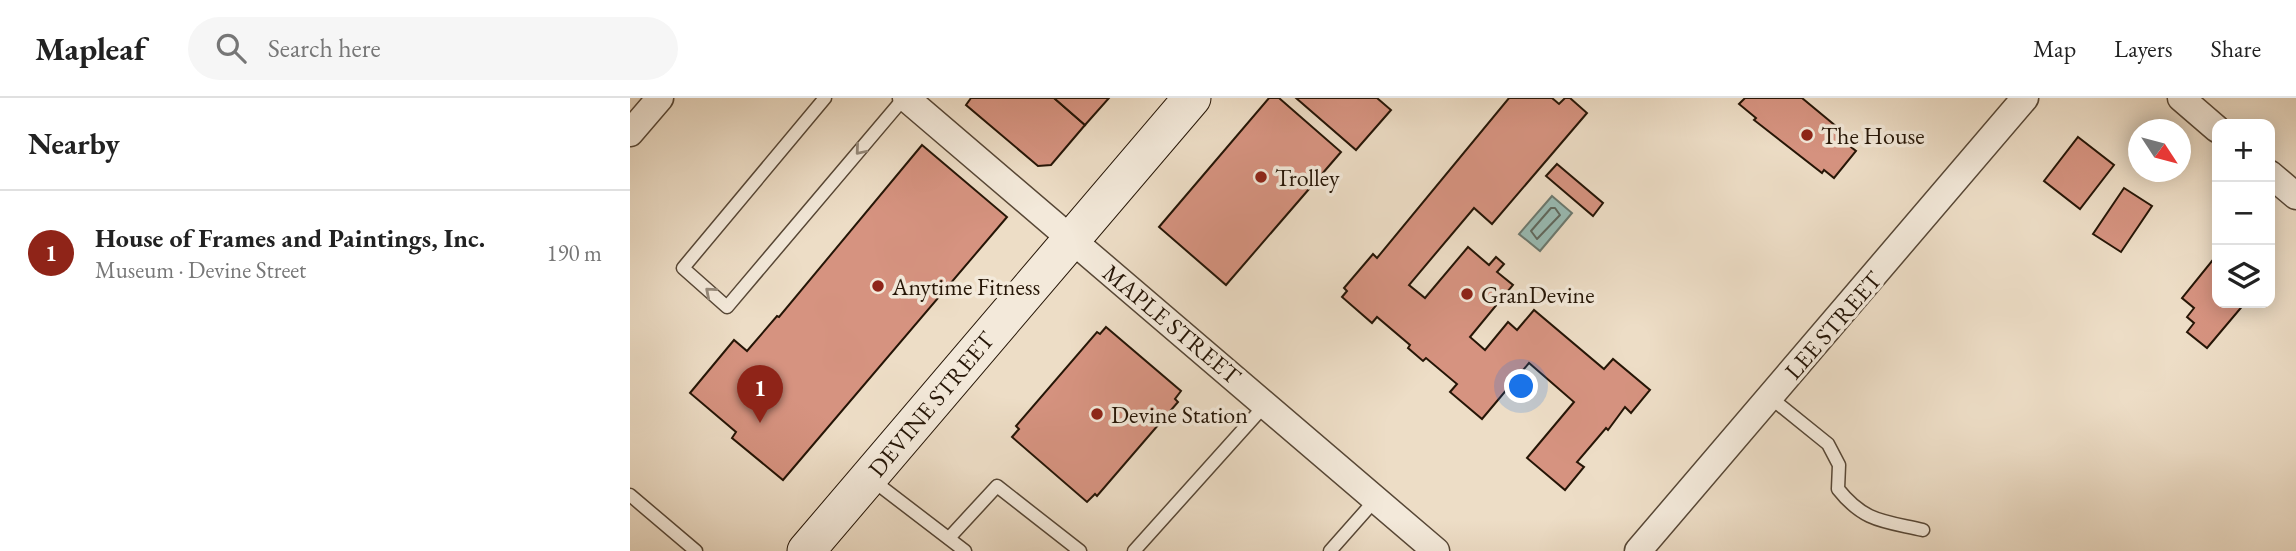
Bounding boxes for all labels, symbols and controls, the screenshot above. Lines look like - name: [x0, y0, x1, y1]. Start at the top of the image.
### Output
- search box: [188, 17, 678, 80]
- text: Mapleaf: [35, 27, 146, 70]
- icon: search: [212, 29, 250, 67]
- text: Search here: [268, 31, 381, 65]
- text: Map: [2033, 33, 2076, 64]
- text: Layers: [2114, 33, 2173, 64]
- text: Share: [2211, 33, 2261, 64]
- north arrow: [2128, 119, 2191, 182]
- map controls: [2212, 119, 2275, 308]
- button: +: [2212, 119, 2275, 182]
- place label: The House: [1821, 120, 1925, 151]
- text: Nearby: [28, 124, 120, 163]
- marker: The House: [1799, 127, 1815, 143]
- one-way arrow: [856, 142, 868, 155]
- place label: Trolley: [1275, 162, 1340, 193]
- marker: Trolley: [1253, 169, 1269, 185]
- button: −: [2212, 182, 2275, 245]
- text: House of Frames and Paintings, Inc.: [95, 221, 485, 255]
- text: 1: [45, 238, 57, 268]
- text: 190 m: [546, 238, 602, 268]
- button: layers: [2212, 245, 2275, 308]
- text: Museum · Devine Street: [95, 255, 306, 285]
- street label: MAPLE STREET: [1096, 257, 1248, 392]
- street label: LEE STREET: [1778, 264, 1889, 386]
- place label: Anytime Fitness: [891, 271, 1040, 302]
- marker: Anytime Fitness: [870, 278, 886, 294]
- place label: GranDevine: [1481, 279, 1595, 310]
- marker: GranDevine: [1459, 286, 1475, 302]
- one-way arrow: [706, 288, 719, 300]
- street label: DEVINE STREET: [861, 324, 1002, 483]
- pin: 1: [737, 365, 783, 423]
- your location: [1504, 369, 1538, 403]
- place label: Devine Station: [1111, 399, 1248, 430]
- marker: Devine Station: [1089, 406, 1105, 422]

